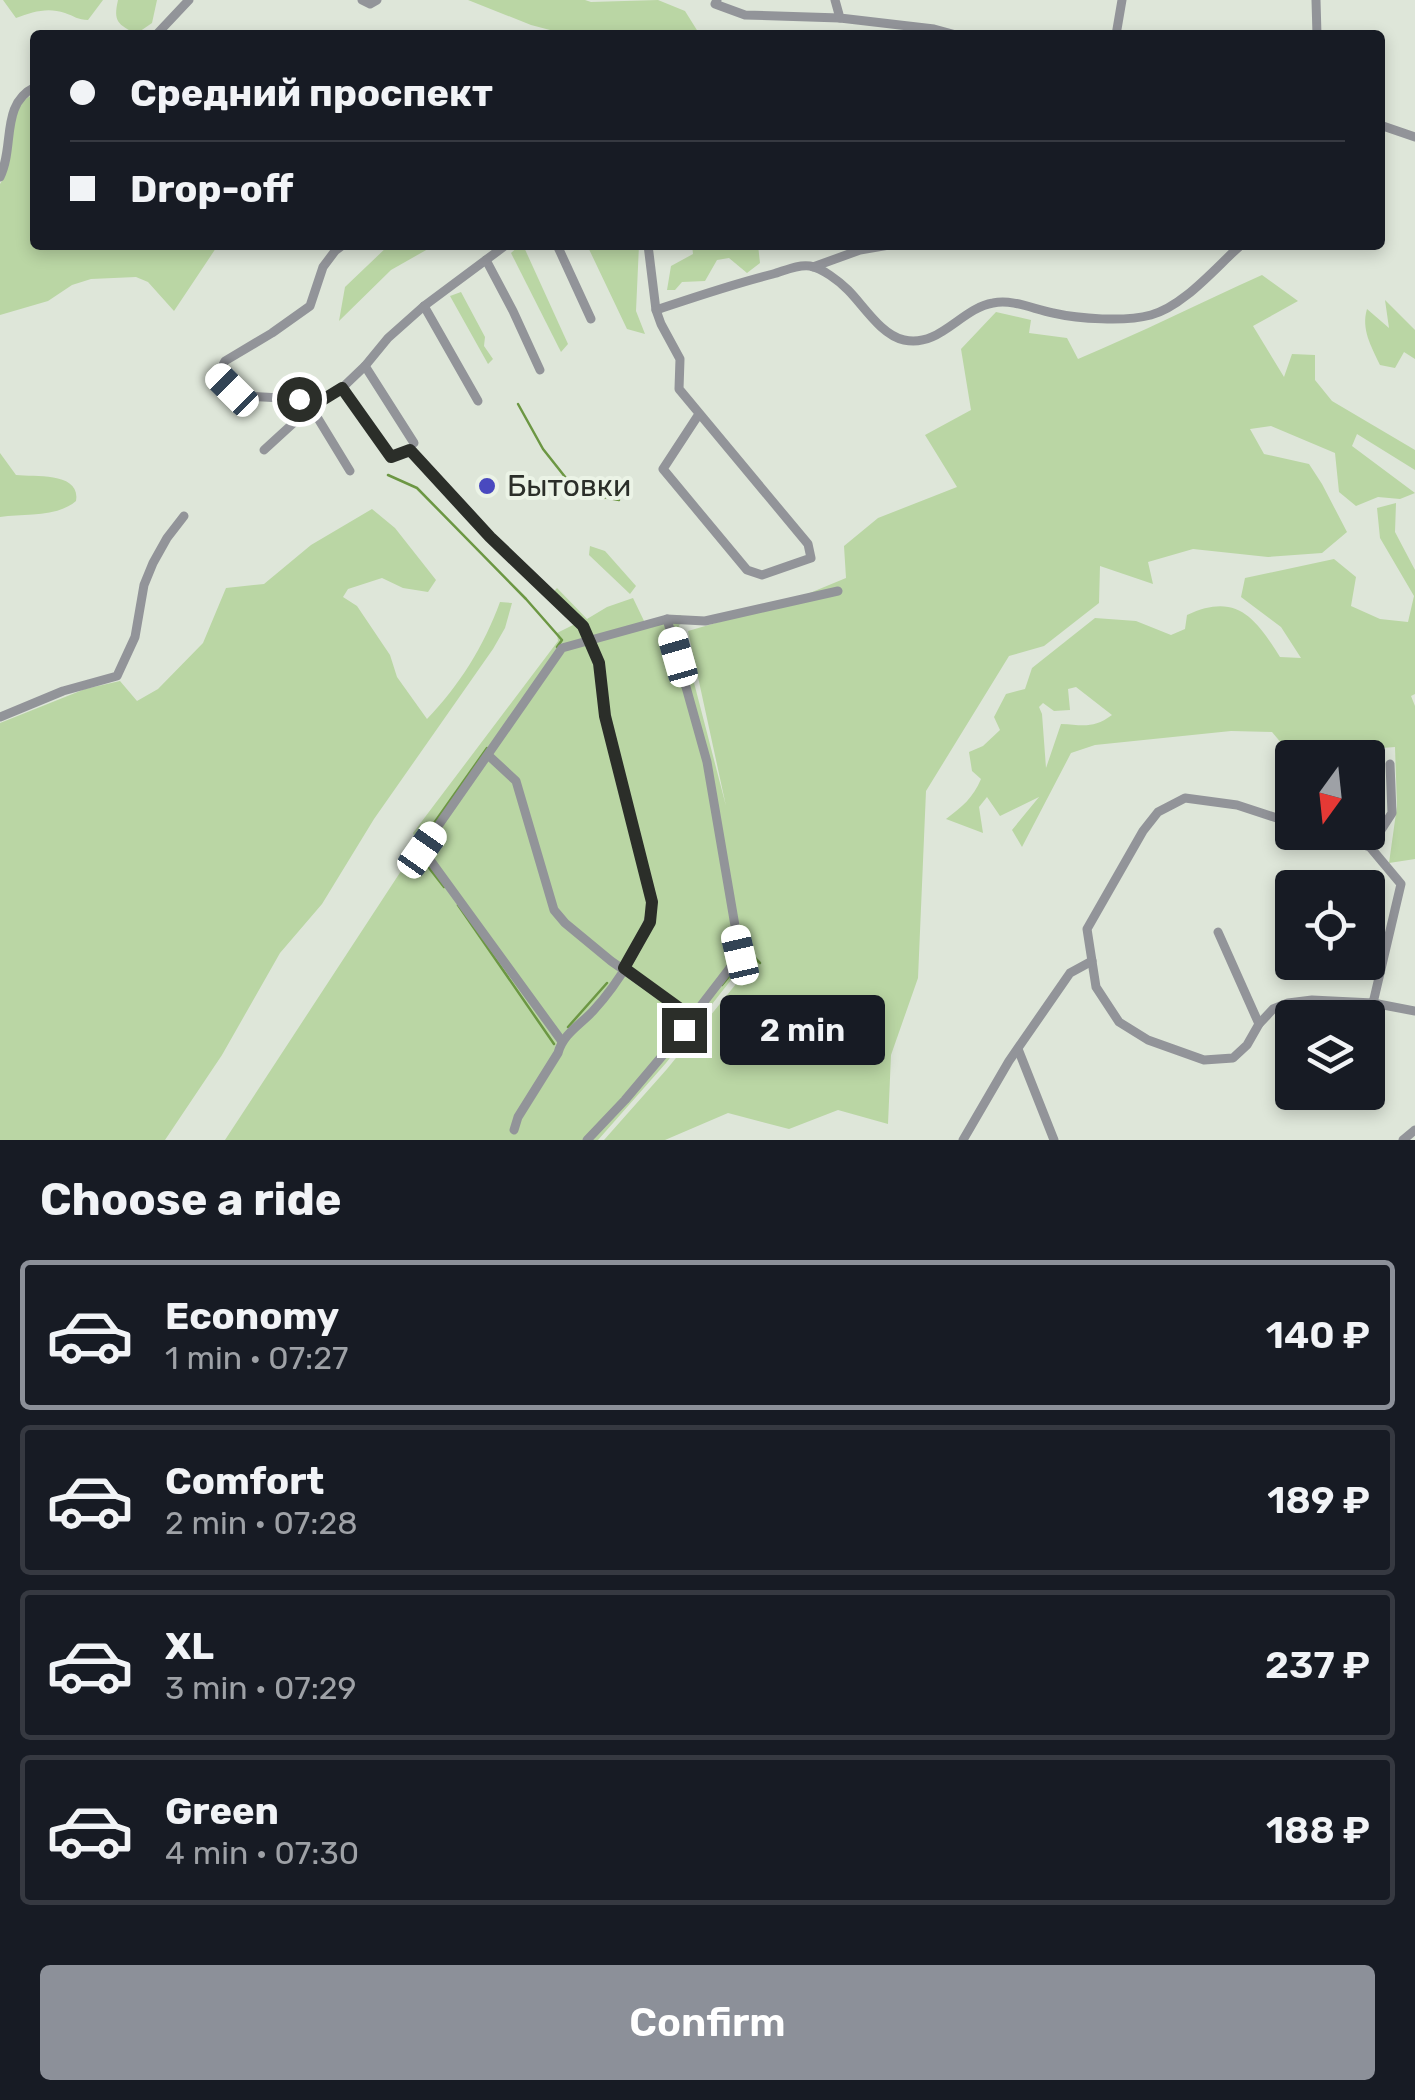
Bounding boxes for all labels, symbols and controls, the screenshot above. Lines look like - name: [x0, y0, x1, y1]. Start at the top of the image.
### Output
- text: Средний проспект: [130, 70, 493, 116]
- text: Drop-off: [130, 166, 293, 212]
- car: [200, 358, 264, 422]
- route start: [277, 377, 322, 422]
- place label: Бытовки: [507, 468, 631, 504]
- marker: Бытовки: [476, 475, 498, 497]
- car: [655, 624, 701, 690]
- north arrow: [1275, 740, 1385, 850]
- map controls: [1275, 740, 1385, 1110]
- car: [393, 817, 451, 883]
- button: locate: [1275, 870, 1385, 980]
- car: [719, 922, 761, 988]
- callout: 2 min: [719, 995, 884, 1065]
- button: layers: [1275, 1000, 1385, 1110]
- route end: [662, 1008, 707, 1053]
- text: 2 min: [760, 1011, 845, 1049]
- text: Choose a ride: [40, 1173, 342, 1226]
- icon: car: [45, 1290, 135, 1380]
- text: Economy: [165, 1293, 339, 1339]
- text: 140 ₽: [1266, 1312, 1370, 1358]
- text: 1 min · 07:27: [165, 1339, 349, 1377]
- icon: car: [45, 1455, 135, 1545]
- text: Comfort: [165, 1458, 324, 1504]
- text: 189 ₽: [1267, 1477, 1370, 1523]
- text: 2 min · 07:28: [165, 1504, 358, 1542]
- icon: car: [45, 1620, 135, 1710]
- text: XL: [165, 1623, 214, 1669]
- text: 237 ₽: [1265, 1642, 1370, 1688]
- text: 3 min · 07:29: [165, 1669, 357, 1707]
- icon: car: [45, 1785, 135, 1875]
- text: Green: [165, 1788, 279, 1834]
- text: 188 ₽: [1266, 1807, 1370, 1853]
- text: 4 min · 07:30: [165, 1834, 359, 1872]
- button: Confirm: [40, 1965, 1375, 2080]

